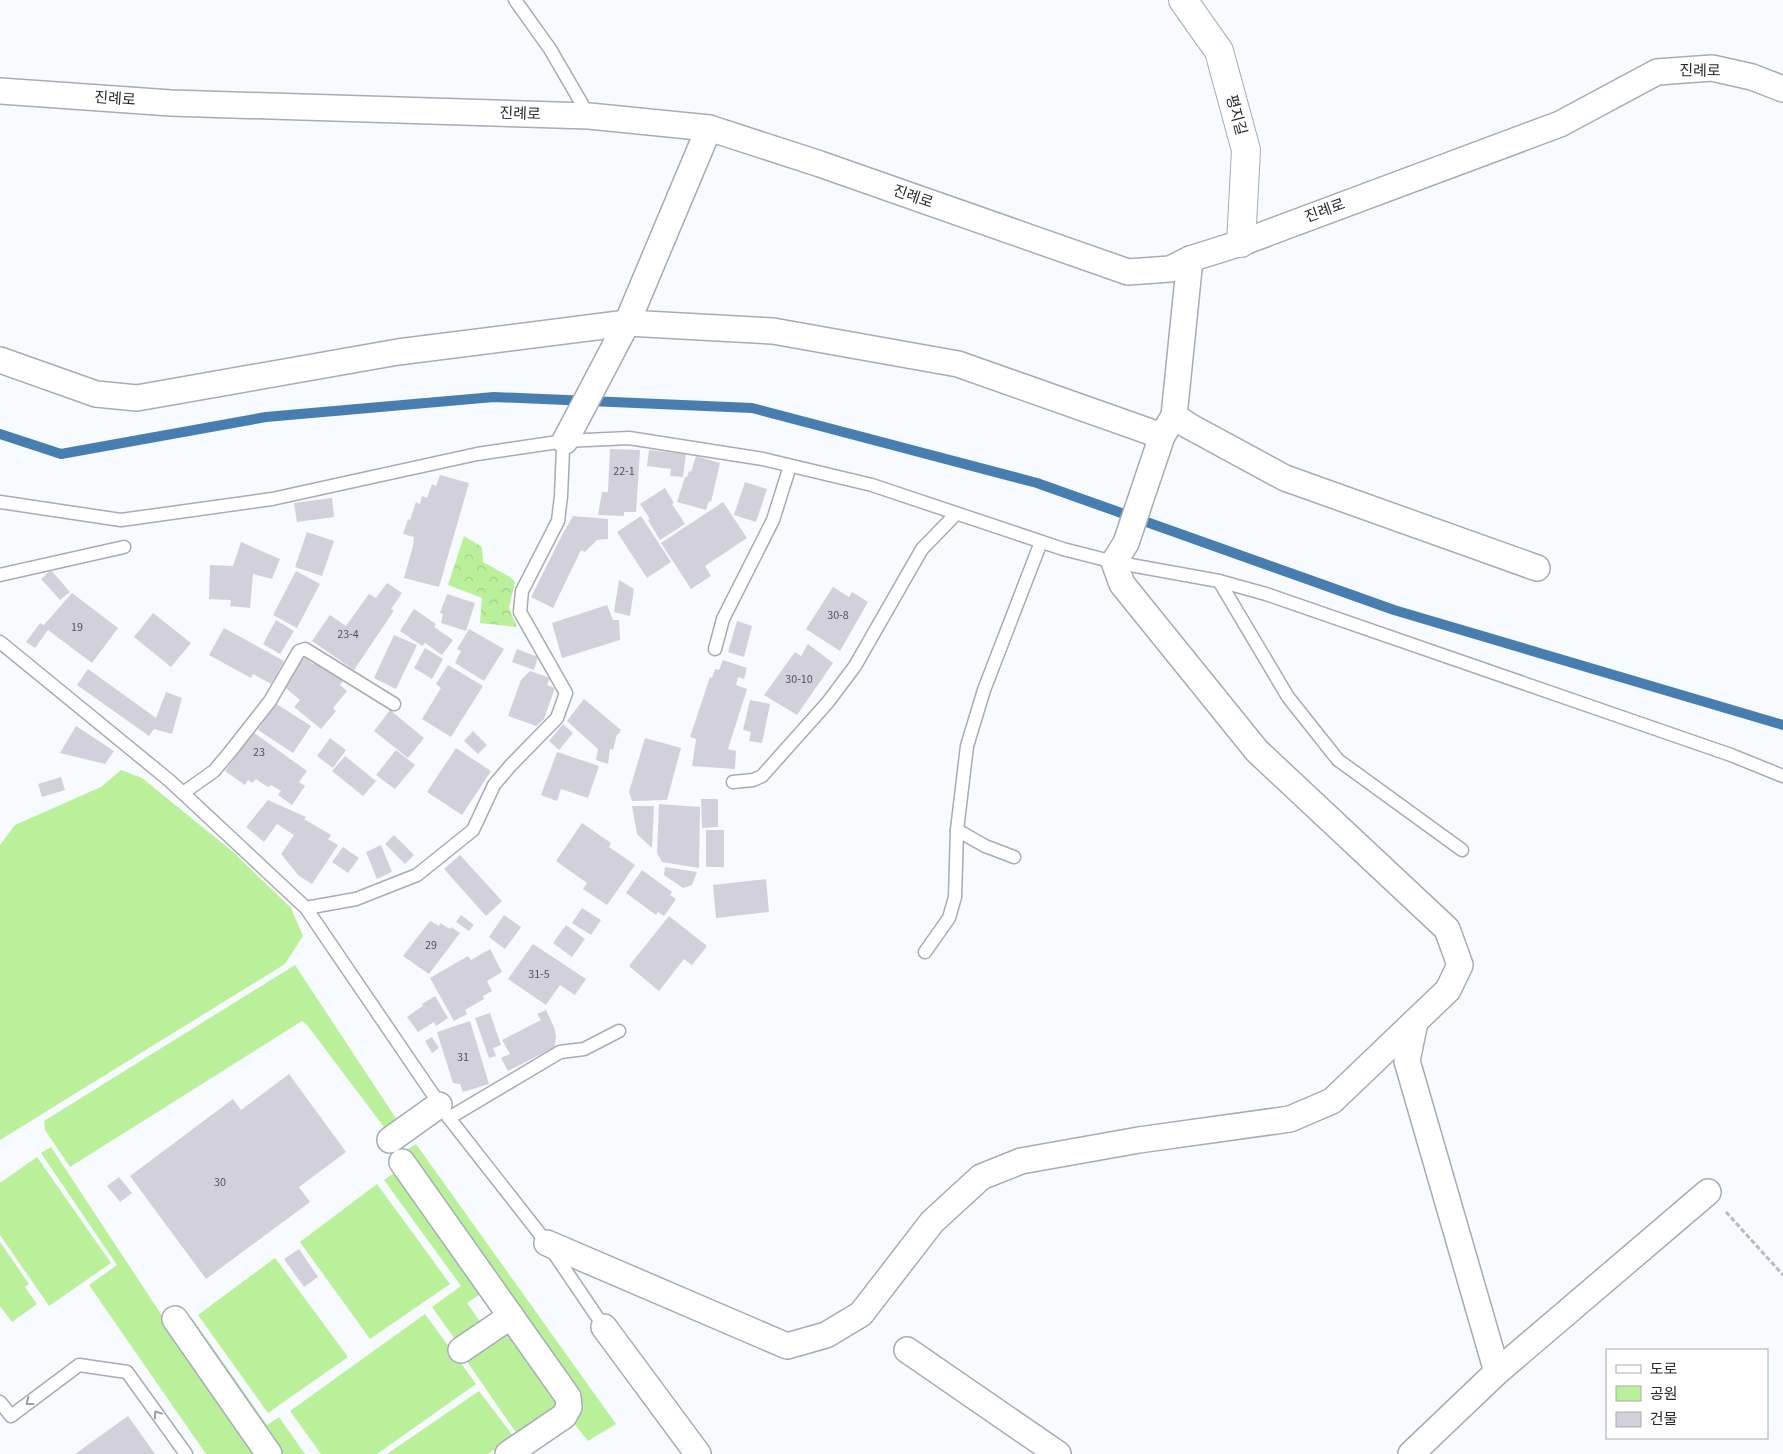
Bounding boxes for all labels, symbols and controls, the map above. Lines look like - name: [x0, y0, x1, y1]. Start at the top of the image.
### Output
- street label: 진례로: [1679, 60, 1721, 82]
- street label: 진례로: [94, 87, 136, 111]
- street label: 평지길: [1220, 92, 1252, 138]
- street label: 진례로: [499, 103, 541, 125]
- street label: 진례로: [890, 180, 936, 214]
- street label: 진례로: [1302, 194, 1348, 228]
- house number: 22-1: [613, 463, 635, 480]
- house number: 30-8: [827, 607, 849, 624]
- house number: 19: [71, 619, 83, 636]
- house number: 23-4: [337, 626, 359, 643]
- house number: 30-10: [785, 671, 813, 688]
- house number: 23: [253, 744, 265, 761]
- house number: 29: [425, 937, 437, 954]
- house number: 31-5: [528, 966, 550, 983]
- house number: 31: [457, 1049, 469, 1066]
- house number: 30: [214, 1174, 226, 1191]
- legend: [1606, 1349, 1768, 1439]
- text: 도로: [1650, 1359, 1678, 1380]
- text: 공원: [1650, 1384, 1678, 1405]
- one-way arrow: [25, 1396, 35, 1405]
- text: 건물: [1650, 1409, 1678, 1430]
- one-way arrow: [154, 1410, 163, 1420]

